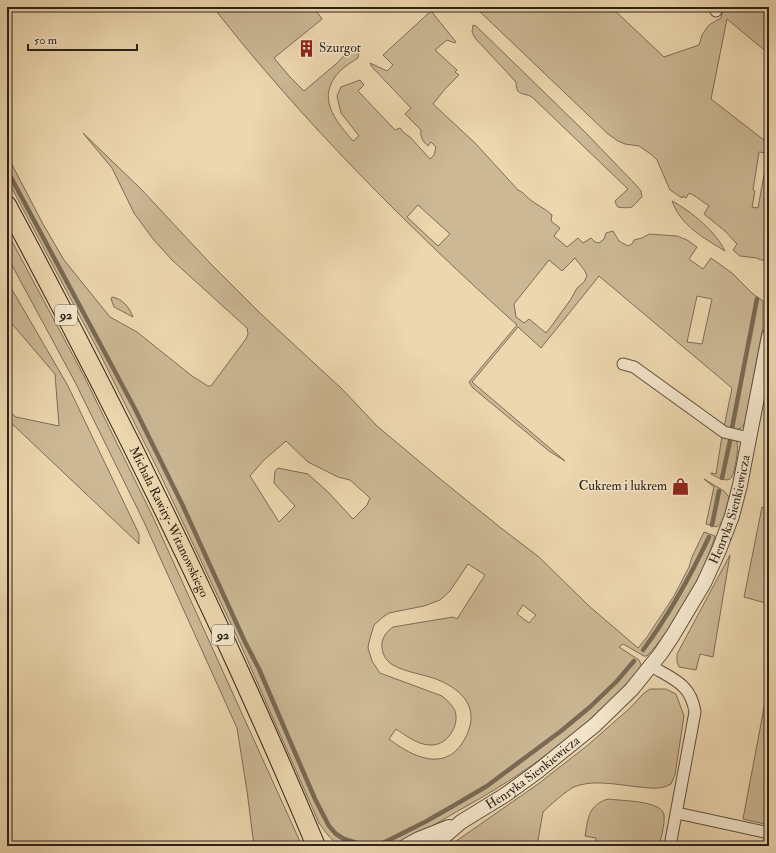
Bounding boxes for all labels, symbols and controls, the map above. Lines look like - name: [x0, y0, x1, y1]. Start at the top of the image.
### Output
- scale bar: [28, 26, 137, 52]
- text: 50 m: [34, 33, 58, 48]
- building icon: Szurgot: [296, 38, 316, 58]
- place label: Szurgot: [319, 40, 361, 56]
- road number: 92: [55, 305, 77, 325]
- street label: Michała Rawity-Witanowskiego: [126, 444, 212, 600]
- street label: Henryka Sienkiewicza: [706, 453, 754, 567]
- shop icon: Cukrem i lukrem: [670, 476, 690, 496]
- place label: Cukrem i lukrem: [579, 478, 667, 494]
- road number: 92: [212, 625, 234, 645]
- street label: Henryka Sienkiewicza: [483, 732, 584, 813]

